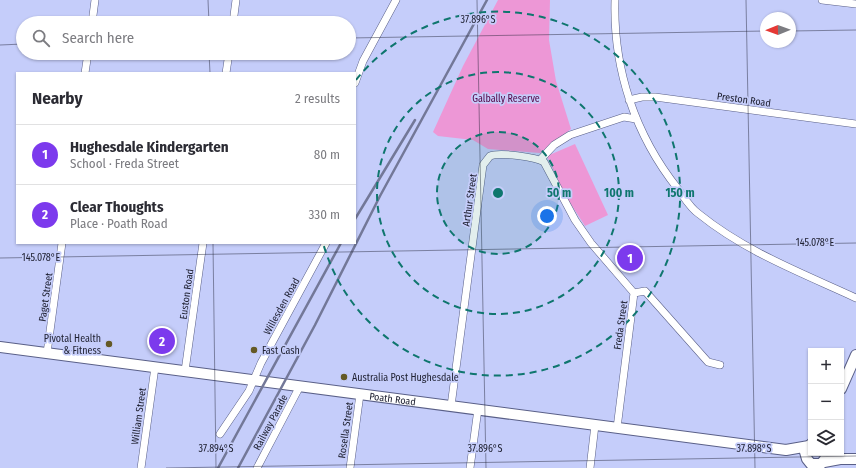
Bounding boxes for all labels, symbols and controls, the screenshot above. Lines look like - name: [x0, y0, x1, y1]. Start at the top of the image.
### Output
- north arrow: [760, 12, 796, 48]
- text: 37.896°S: [461, 14, 495, 26]
- search box: [16, 16, 356, 60]
- icon: search: [30, 27, 52, 49]
- text: Search here: [62, 29, 134, 47]
- text: Nearby: [32, 88, 83, 109]
- street label: Preston Road: [716, 90, 772, 110]
- text: 2 results: [295, 91, 340, 106]
- park label: Galbally Reserve: [472, 93, 540, 105]
- text: Hughesdale Kindergarten: [70, 138, 229, 156]
- text: 1: [42, 147, 48, 162]
- text: 80 m: [314, 147, 340, 162]
- text: School · Freda Street: [70, 156, 179, 171]
- street label: Arthur Street: [460, 172, 480, 227]
- centre of rings: [491, 186, 505, 200]
- text: 50 m: [547, 186, 571, 200]
- text: 100 m: [604, 186, 634, 200]
- text: 150 m: [665, 186, 695, 200]
- text: Clear Thoughts: [70, 198, 163, 216]
- your location: [537, 206, 557, 226]
- text: 2: [42, 207, 48, 222]
- text: 330 m: [308, 207, 340, 222]
- text: Place · Poath Road: [70, 216, 168, 231]
- text: 145.078°E: [796, 237, 835, 249]
- pin: 1: [617, 243, 643, 273]
- text: 145.078°E: [22, 252, 61, 264]
- street label: Euston Road: [178, 268, 196, 320]
- street label: Paget Street: [37, 271, 55, 322]
- street label: Willesden Road: [261, 276, 302, 337]
- street label: Freda Street: [612, 299, 630, 350]
- pin: 2: [149, 326, 175, 356]
- place label: Pivotal Health & Fitness: [44, 333, 101, 357]
- marker: Pivotal Health & Fitness: [104, 339, 114, 349]
- marker: Fast Cash: [249, 345, 259, 355]
- place label: Fast Cash: [262, 345, 300, 357]
- map controls: [808, 348, 844, 456]
- button: +: [808, 348, 844, 384]
- marker: Australia Post Hughesdale: [339, 372, 349, 382]
- place label: Australia Post Hughesdale: [352, 372, 459, 384]
- button: −: [808, 384, 844, 420]
- street label: William Street: [129, 386, 149, 445]
- street label: Poath Road: [369, 390, 416, 408]
- street label: Railway Parade: [251, 393, 291, 452]
- street label: Rosella Street: [336, 400, 356, 459]
- button: layers: [808, 420, 844, 456]
- text: 37.894°S: [199, 443, 233, 455]
- text: 37.896°S: [468, 443, 502, 455]
- text: 37.898°S: [737, 443, 772, 455]

